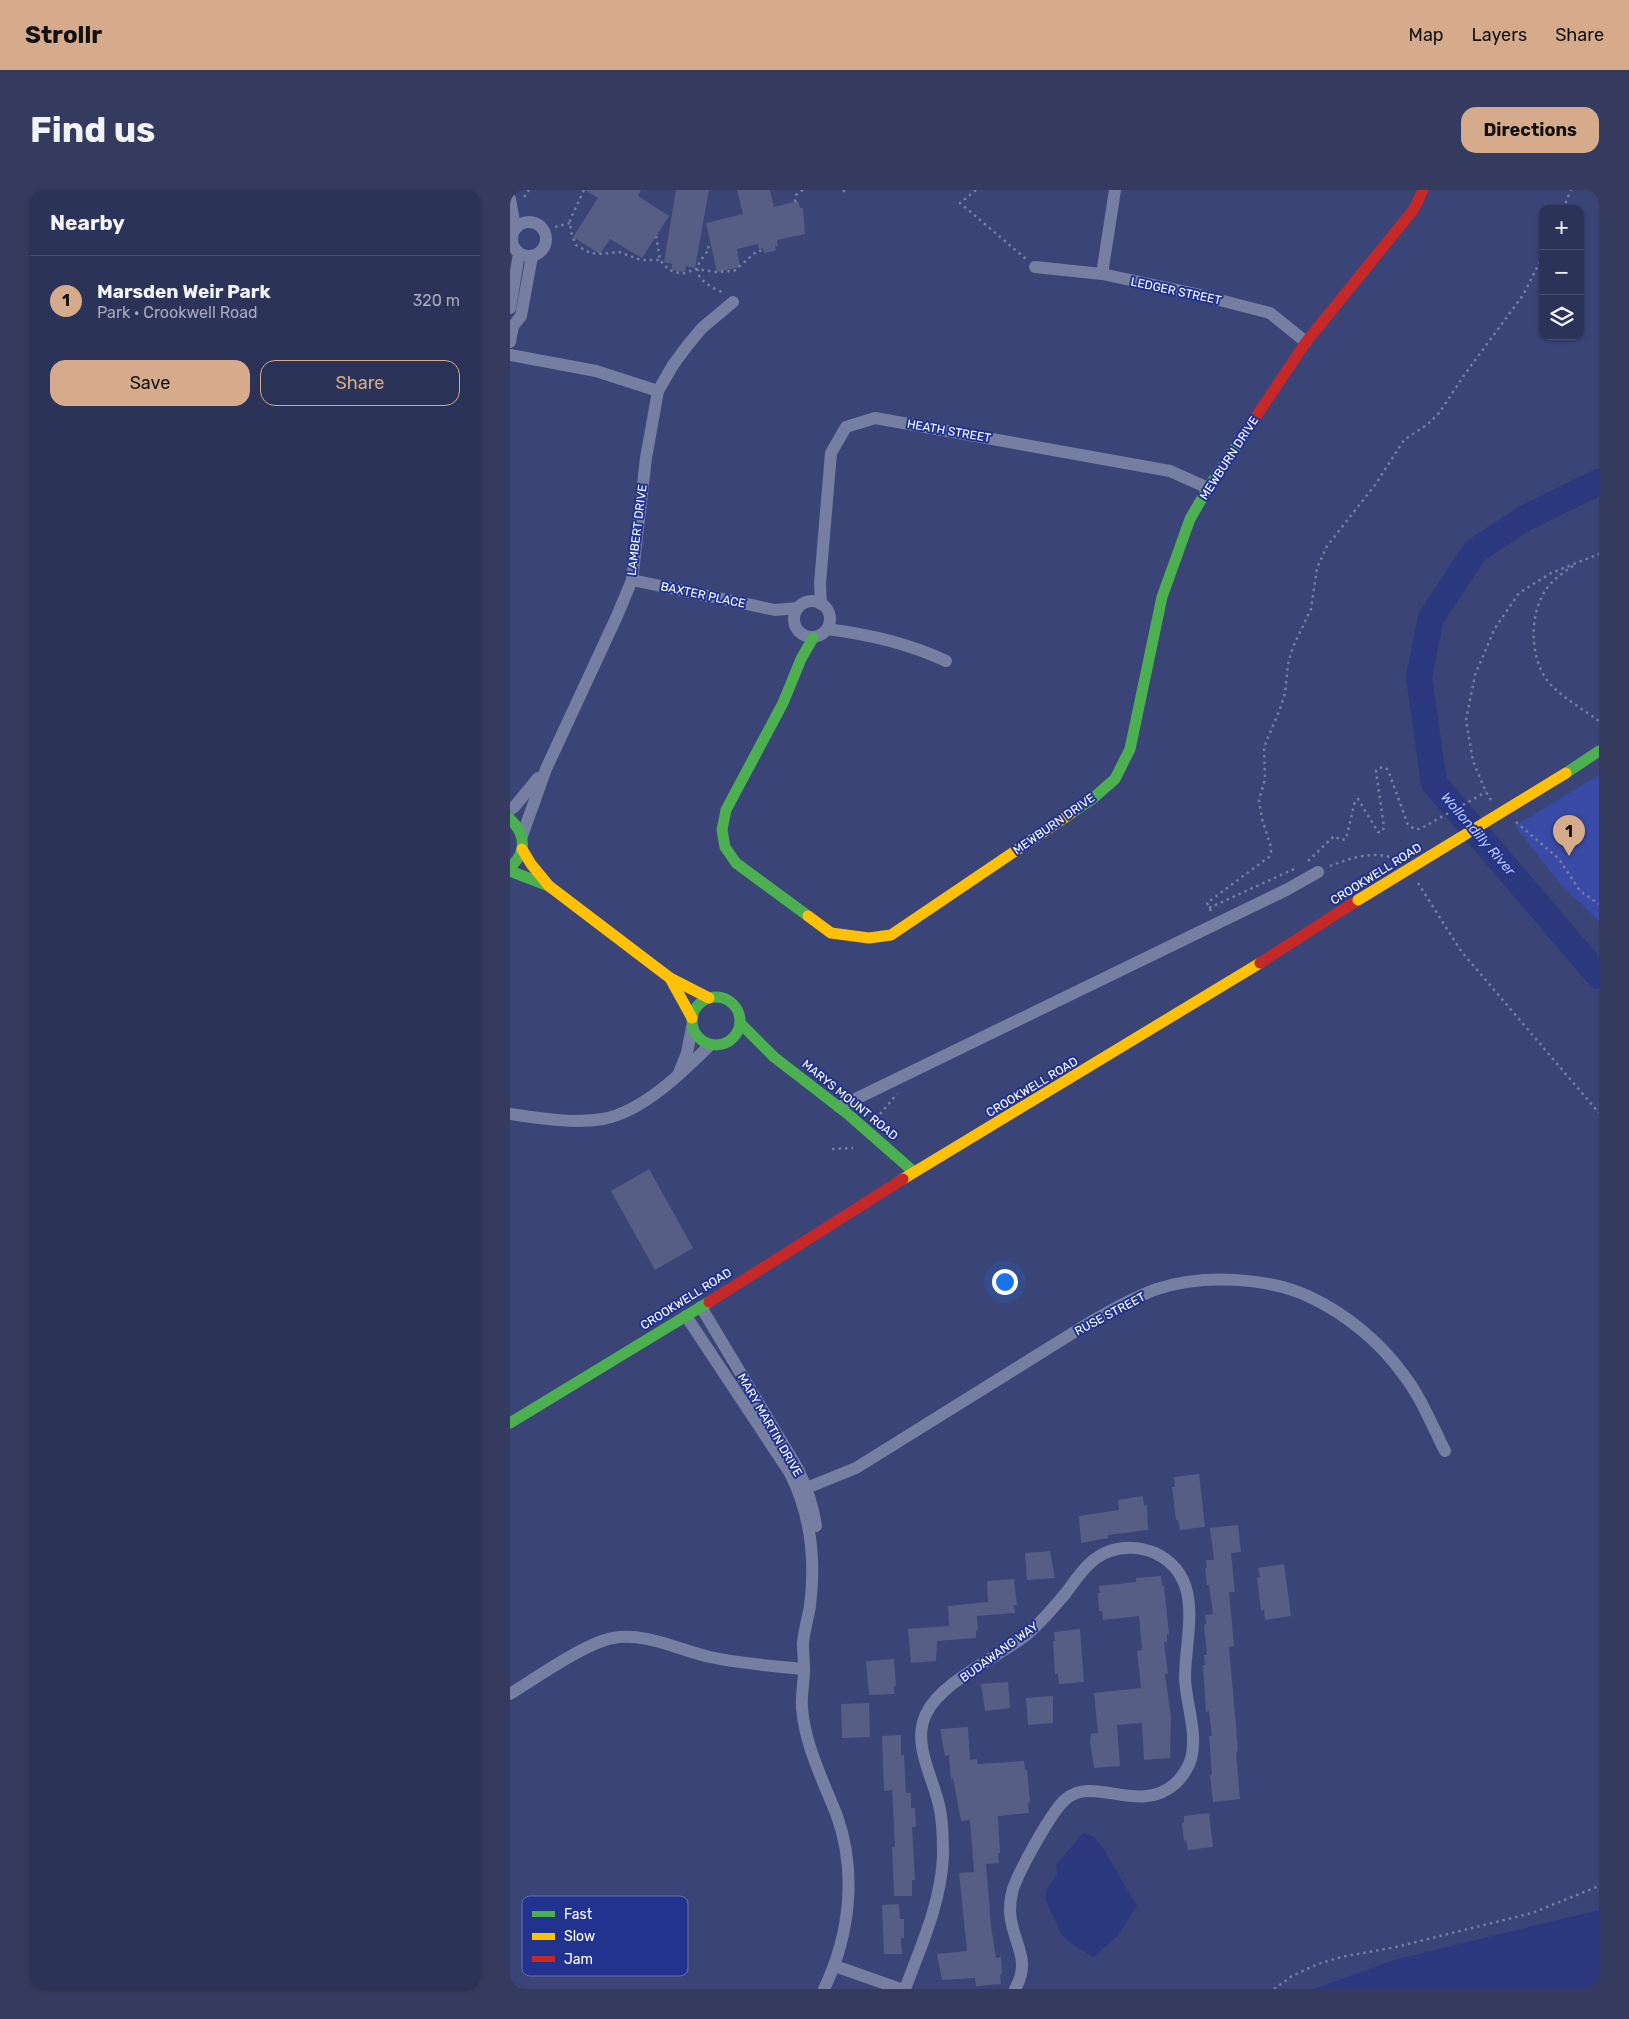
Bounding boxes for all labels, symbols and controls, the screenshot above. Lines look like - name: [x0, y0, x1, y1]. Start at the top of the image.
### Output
- text: Strollr: [25, 21, 102, 49]
- text: Map: [1409, 24, 1444, 46]
- text: Layers: [1472, 24, 1527, 46]
- text: Share: [1555, 24, 1604, 46]
- button: Directions: [1461, 107, 1599, 153]
- text: Find us: [30, 109, 155, 151]
- map controls: [1539, 205, 1584, 340]
- button: +: [1539, 205, 1584, 250]
- text: Nearby: [50, 210, 125, 235]
- button: −: [1539, 250, 1584, 295]
- street label: LEDGER STREET: [1129, 275, 1223, 307]
- text: Marsden Weir Park: [97, 280, 271, 303]
- text: 1: [62, 291, 70, 310]
- text: 320 m: [413, 291, 460, 310]
- button: layers: [1539, 295, 1584, 340]
- text: Park · Crookwell Road: [97, 303, 258, 322]
- button: Save: [50, 360, 250, 406]
- button: Share: [260, 360, 460, 406]
- street label: MEWBURN DRIVE: [1197, 414, 1261, 502]
- street label: HEATH STREET: [906, 417, 992, 445]
- street label: LAMBERT DRIVE: [624, 484, 650, 576]
- street label: BAXTER PLACE: [659, 579, 747, 611]
- water label: Wollondilly River: [1437, 789, 1519, 880]
- street label: MEWBURN DRIVE: [1010, 791, 1098, 857]
- pin: 1: [1553, 815, 1585, 856]
- street label: CROOKWELL ROAD: [1328, 840, 1424, 908]
- street label: CROOKWELL ROAD: [984, 1054, 1080, 1120]
- street label: MARYS MOUNT ROAD: [799, 1057, 901, 1143]
- street label: CROOKWELL ROAD: [638, 1265, 734, 1333]
- your location: [992, 1269, 1018, 1295]
- street label: RUSE STREET: [1072, 1290, 1148, 1338]
- street label: MARY MARTIN DRIVE: [735, 1371, 805, 1479]
- street label: BUDAWANG WAY: [957, 1619, 1041, 1685]
- legend: [522, 1896, 688, 1976]
- text: Fast: [564, 1906, 593, 1923]
- text: Slow: [564, 1928, 595, 1945]
- text: Jam: [564, 1951, 593, 1968]

